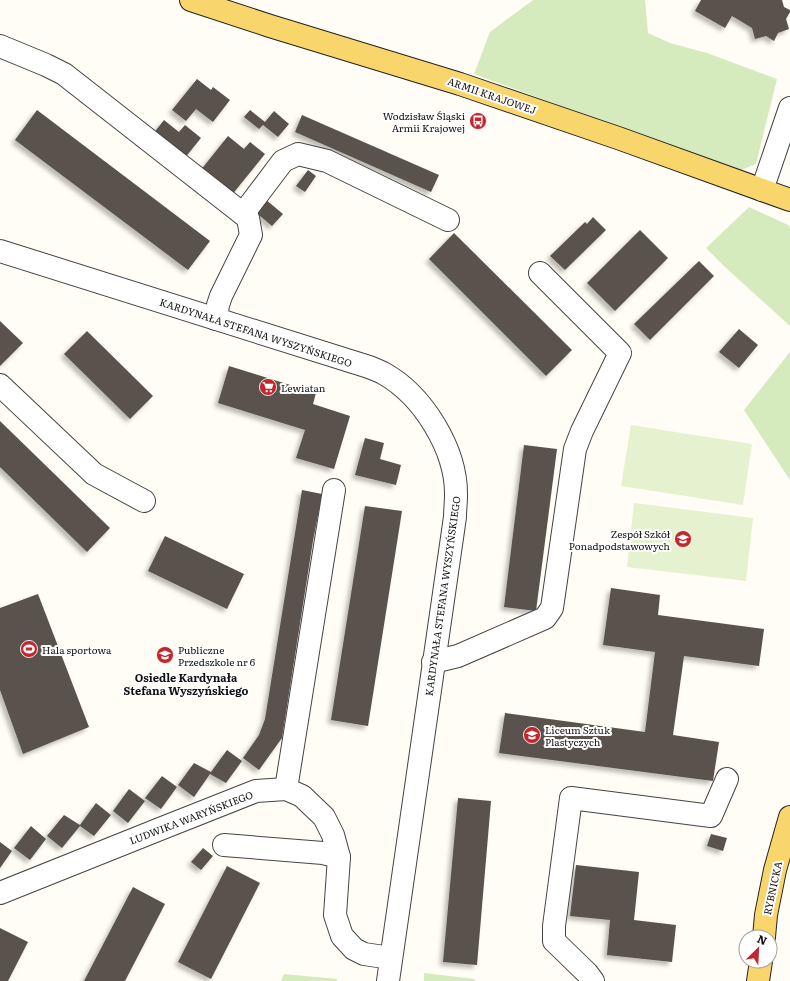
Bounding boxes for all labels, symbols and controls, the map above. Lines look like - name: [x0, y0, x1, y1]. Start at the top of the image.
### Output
- street label: ARMII KRAJOWEJ: [446, 73, 539, 117]
- place label: Wodzisław Śląski Armii Krajowej: [383, 108, 466, 135]
- bus stop icon: Wodzisław Śląski Armii Krajowej: [468, 111, 488, 131]
- street label: KARDYNAŁA STEFANA WYSZYŃSKIEGO: [158, 294, 355, 370]
- supermarket icon: Lewiatan: [258, 377, 278, 397]
- place label: Lewiatan: [281, 380, 326, 395]
- street label: KARDYNAŁA STEFANA WYSZYŃSKIEGO: [421, 495, 464, 697]
- place label: Zespół Szkół Ponadpodstawowych: [569, 526, 671, 553]
- school or university icon: Zespół Szkół Ponadpodstawowych: [673, 529, 693, 549]
- sports icon: Hala sportowa: [19, 639, 39, 659]
- place label: Hala sportowa: [42, 642, 112, 657]
- place label: Publiczne Przedszkole nr 6: [178, 642, 256, 669]
- school or university icon: Publiczne Przedszkole nr 6: [155, 645, 175, 665]
- district label: Osiedle Kardynała Stefana Wyszyńskiego: [124, 669, 249, 698]
- place label: Liceum Sztuk Plastyczych: [545, 722, 611, 749]
- school or university icon: Liceum Sztuk Plastyczych: [522, 725, 542, 745]
- street label: LUDWIKA WARYŃSKIEGO: [127, 786, 255, 848]
- street label: RYBNICKA: [759, 859, 785, 916]
- north arrow: [738, 929, 778, 969]
- text: N: [755, 930, 770, 948]

